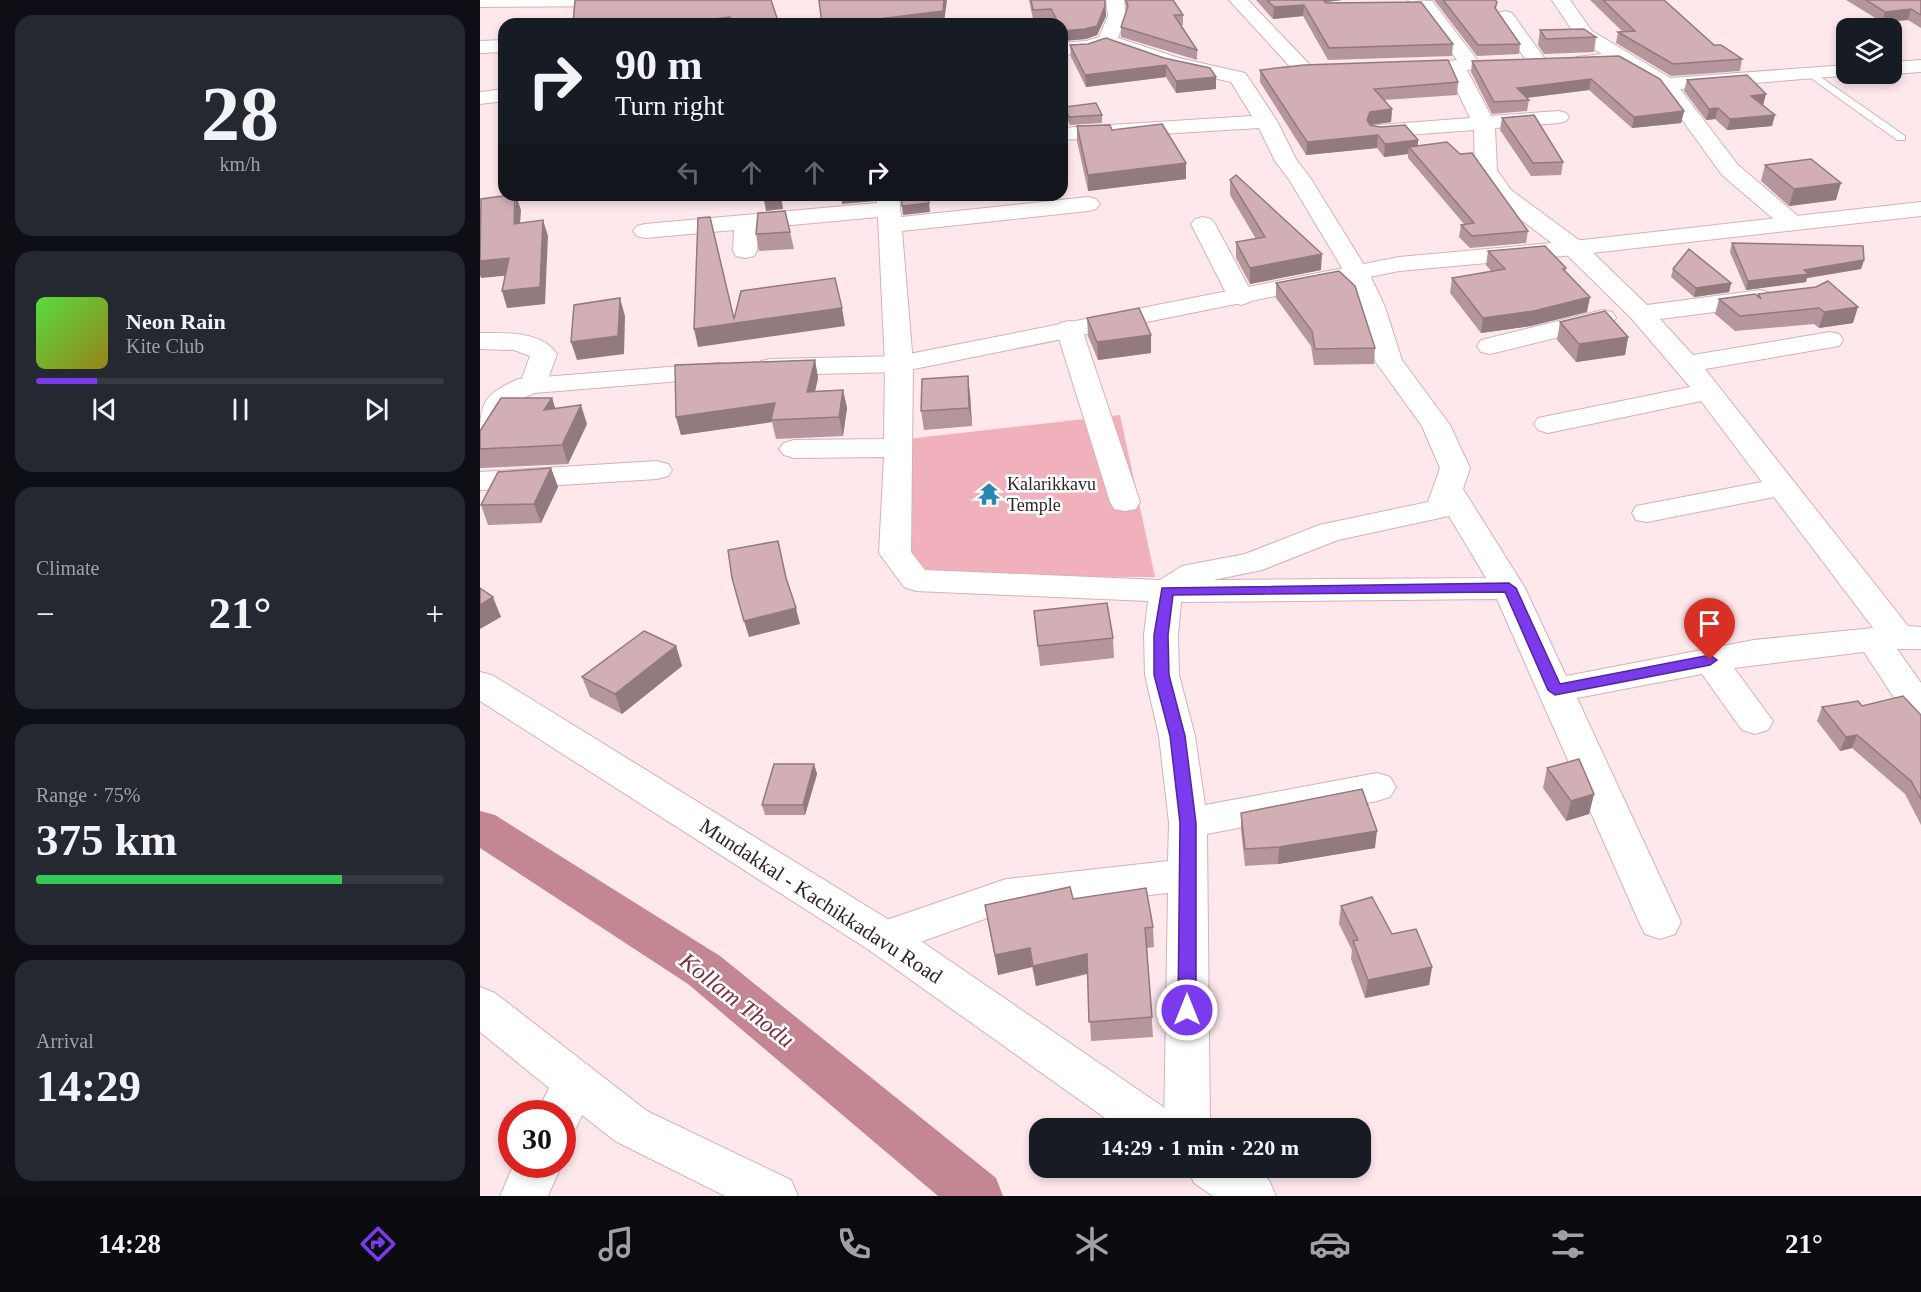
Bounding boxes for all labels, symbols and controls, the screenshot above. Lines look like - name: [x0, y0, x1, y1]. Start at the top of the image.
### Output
- map controls: [1836, 18, 1902, 84]
- button: layers: [1836, 18, 1902, 84]
- icon: right: [516, 42, 594, 120]
- text: 90 m: [615, 42, 703, 88]
- text: 28: [201, 70, 279, 157]
- text: Turn right: [615, 91, 724, 121]
- text: km/h: [219, 153, 261, 175]
- icon: left: [672, 156, 705, 189]
- icon: ahead: [735, 156, 768, 189]
- icon: ahead: [798, 156, 831, 189]
- icon: right: [861, 156, 894, 189]
- text: Neon Rain: [126, 309, 226, 334]
- text: Kite Club: [126, 335, 204, 357]
- icon: previous: [88, 393, 121, 426]
- icon: pause: [224, 393, 257, 426]
- icon: next: [360, 393, 393, 426]
- place label: Kalarikkavu Temple: [1007, 474, 1096, 515]
- temple icon: Kalarikkavu Temple: [976, 481, 1002, 507]
- text: Climate: [36, 557, 99, 579]
- text: 21°: [209, 588, 272, 638]
- text: −: [36, 596, 55, 632]
- text: +: [425, 596, 444, 632]
- pin: [1684, 598, 1735, 660]
- icon: arrive: [1693, 607, 1726, 640]
- text: Range · 75%: [36, 784, 140, 806]
- street label: Mundakkal - Kachikkadavu Road: [695, 814, 947, 989]
- text: 375 km: [36, 815, 177, 865]
- water label: Kollam Thodu: [674, 947, 799, 1053]
- position arrow: [1155, 978, 1219, 1042]
- text: Arrival: [36, 1030, 94, 1052]
- text: 14:29: [36, 1061, 141, 1111]
- speed limit sign: 30: [498, 1100, 576, 1178]
- text: 14:29 · 1 min · 220 m: [1101, 1135, 1299, 1160]
- icon: directions: [357, 1223, 399, 1265]
- icon: music: [595, 1223, 637, 1265]
- icon: phone: [833, 1223, 875, 1265]
- icon: climate: [1071, 1223, 1113, 1265]
- icon: car: [1309, 1223, 1351, 1265]
- icon: filters: [1547, 1223, 1589, 1265]
- text: 14:28: [98, 1229, 161, 1259]
- text: 21°: [1785, 1229, 1823, 1259]

